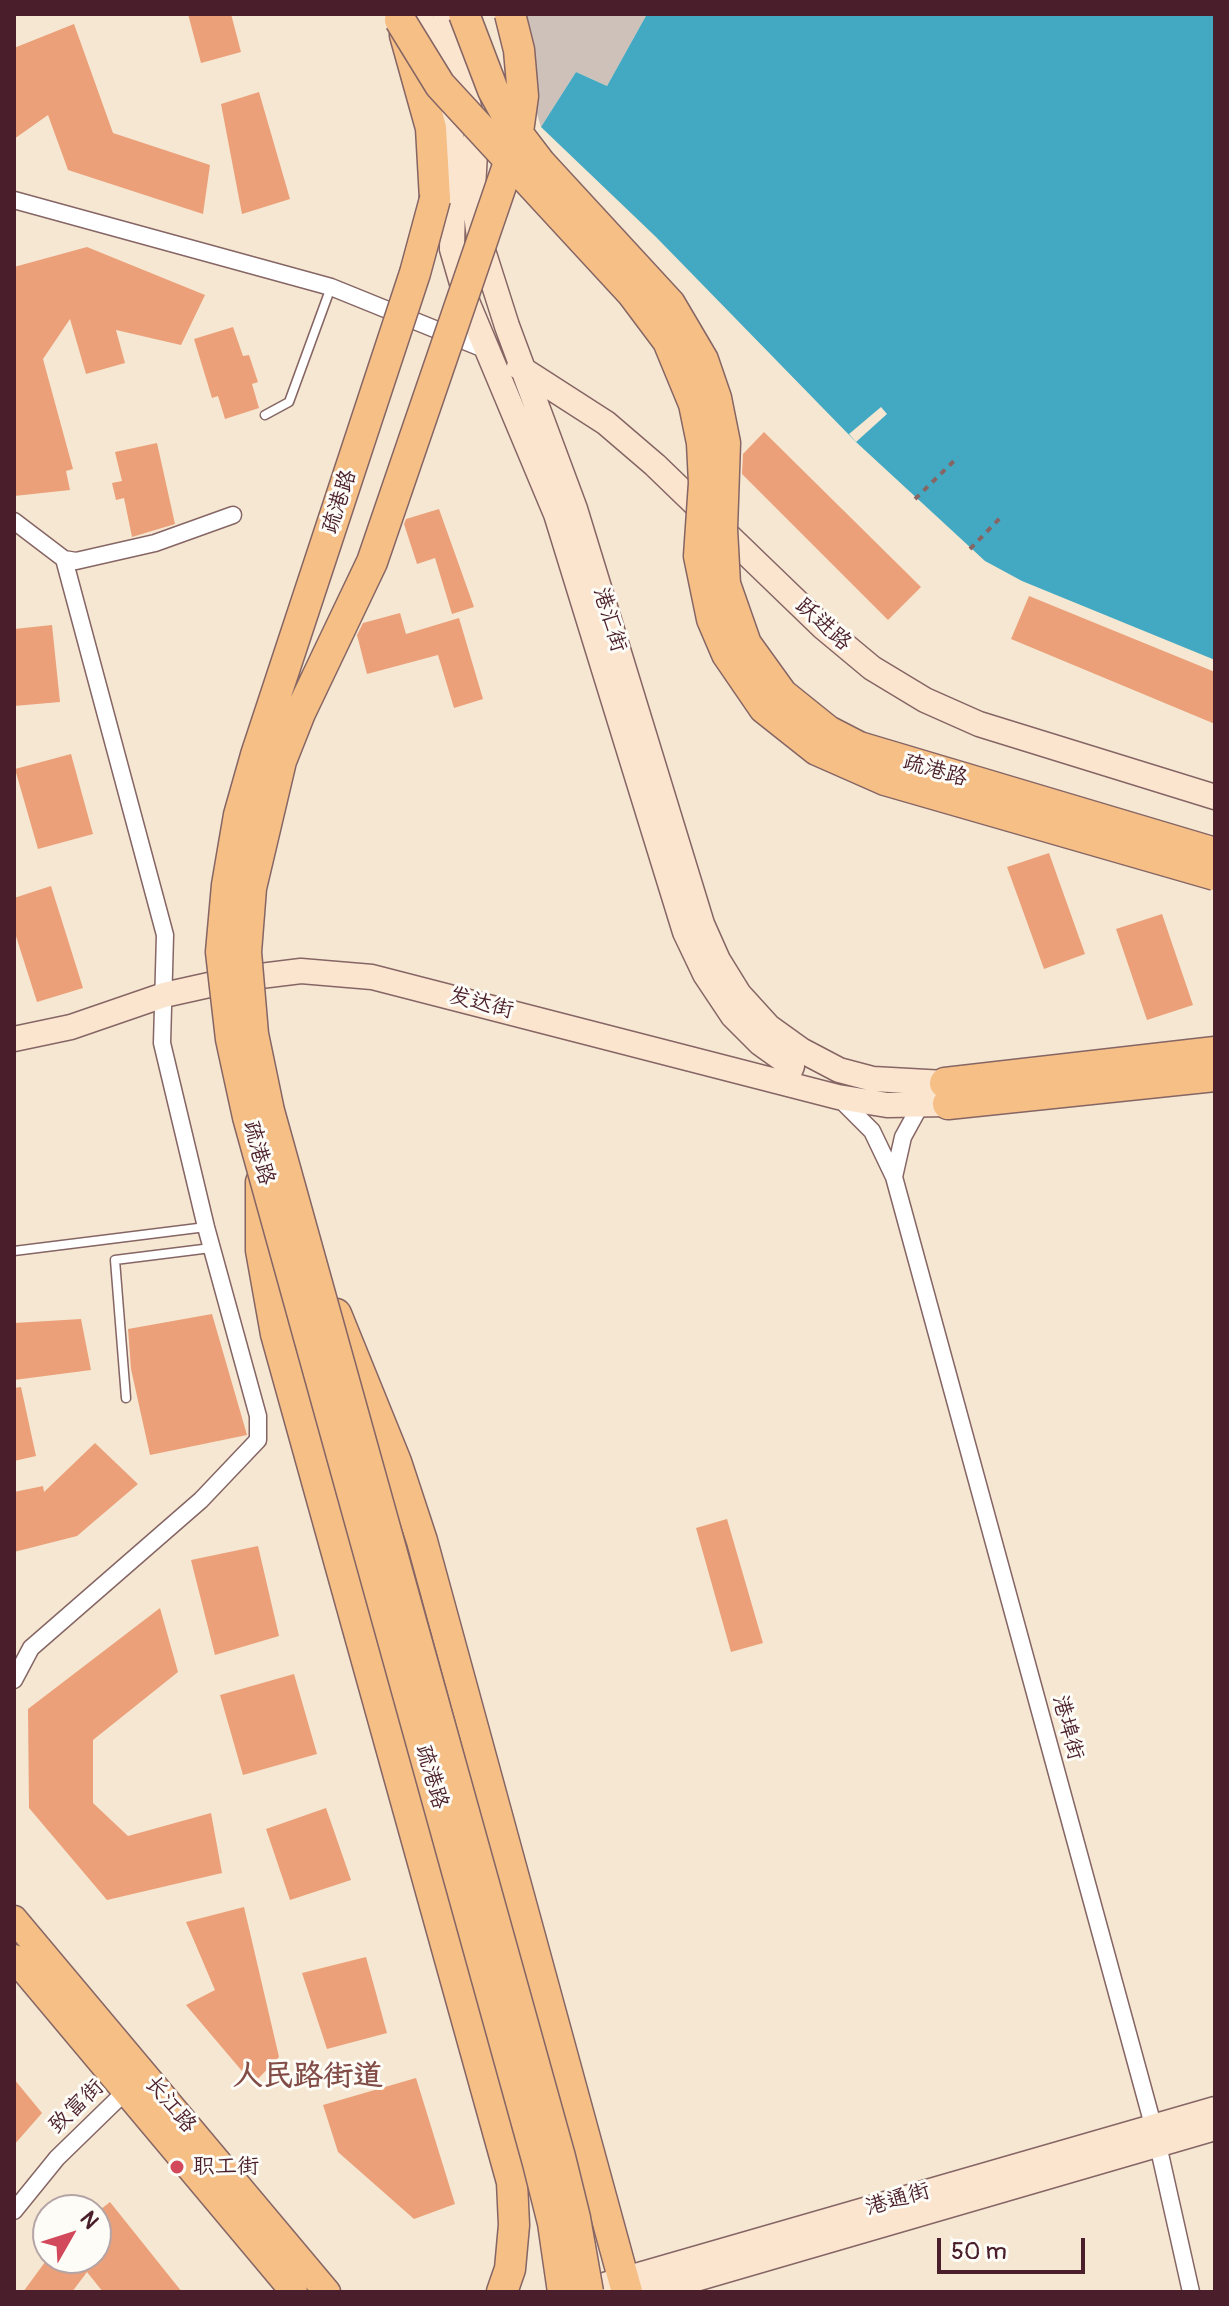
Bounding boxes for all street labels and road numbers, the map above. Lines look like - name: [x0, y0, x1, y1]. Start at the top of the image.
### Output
- street label: 疏港路: [317, 467, 363, 537]
- street label: 港汇街: [587, 585, 631, 655]
- street label: 跃进路: [790, 593, 856, 657]
- street label: 疏港路: [900, 749, 970, 793]
- street label: 发达街: [446, 983, 516, 1025]
- street label: 疏港路: [237, 1118, 279, 1188]
- street label: 港埠街: [1046, 1693, 1088, 1763]
- street label: 疏港路: [409, 1742, 453, 1812]
- street label: 长江路: [139, 2071, 201, 2139]
- street label: 致富街: [44, 2075, 110, 2139]
- street label: 港通街: [863, 2178, 933, 2222]

